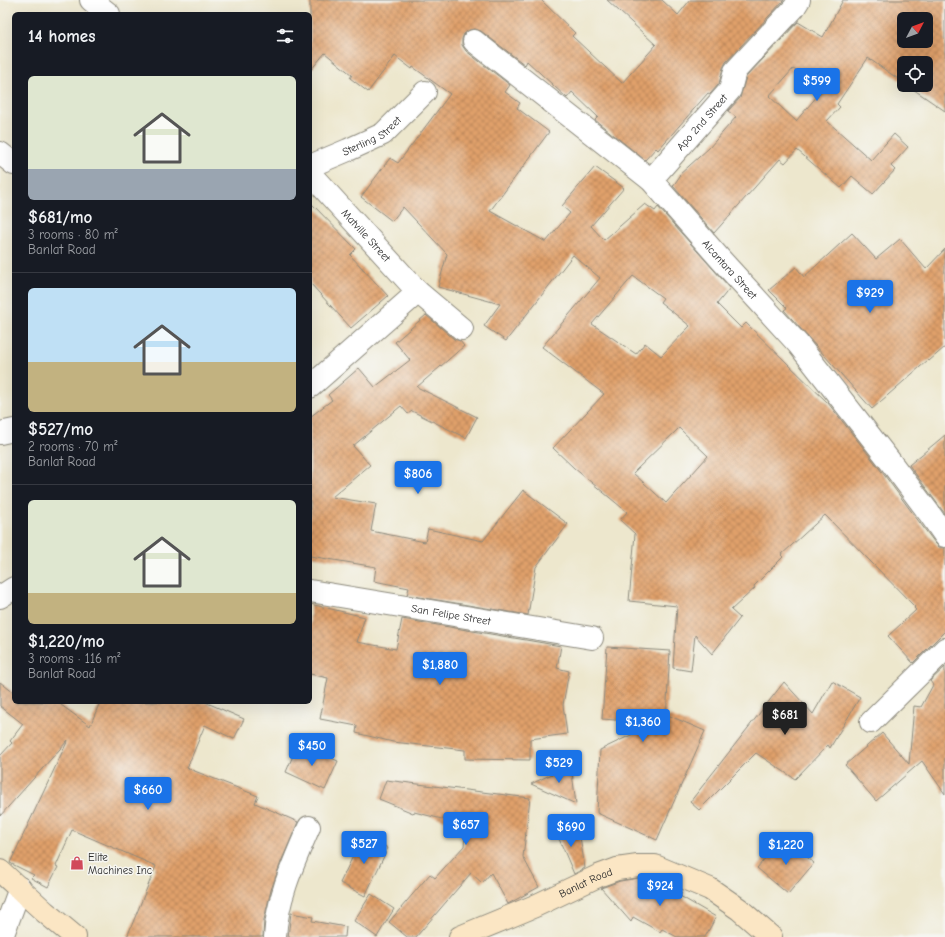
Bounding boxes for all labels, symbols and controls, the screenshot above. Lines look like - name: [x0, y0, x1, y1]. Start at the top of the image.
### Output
- north arrow: [897, 12, 933, 48]
- map controls: [897, 12, 933, 92]
- icon: filters: [274, 25, 296, 47]
- text: 14 homes: [28, 27, 95, 46]
- button: locate: [897, 56, 933, 92]
- pin: $599: [793, 68, 841, 102]
- text: $599: [803, 73, 831, 88]
- street label: Apo 2nd Street: [674, 91, 731, 153]
- icon: home: [126, 102, 198, 174]
- street label: Sterling Street: [340, 113, 405, 159]
- street label: Matville Street: [339, 206, 394, 265]
- text: $681/mo: [28, 208, 92, 227]
- text: 3 rooms · 80 m²: [28, 227, 118, 242]
- street label: Alcantara Street: [699, 237, 760, 303]
- text: Banlat Road: [28, 242, 96, 257]
- pin: $929: [846, 280, 894, 314]
- text: $929: [856, 285, 884, 300]
- icon: home: [126, 314, 198, 386]
- text: $527/mo: [28, 420, 93, 439]
- text: 2 rooms · 70 m²: [28, 439, 117, 454]
- text: Banlat Road: [28, 454, 96, 469]
- pin: $806: [394, 461, 442, 495]
- text: $806: [404, 466, 432, 481]
- icon: home: [126, 526, 198, 598]
- street label: San Felipe Street: [410, 602, 493, 628]
- text: $1,220/mo: [28, 632, 105, 651]
- text: 3 rooms · 116 m²: [28, 651, 120, 666]
- pin: $1,880: [407, 652, 473, 686]
- text: $1,880: [422, 657, 458, 672]
- text: Banlat Road: [28, 666, 96, 681]
- pin: $681: [761, 702, 809, 736]
- text: $681: [772, 707, 798, 722]
- pin: $1,360: [610, 709, 676, 743]
- text: $1,360: [625, 714, 661, 729]
- pin: $450: [288, 733, 336, 767]
- text: $450: [298, 738, 326, 753]
- pin: $529: [535, 750, 583, 784]
- text: $529: [545, 755, 573, 770]
- pin: $660: [124, 777, 172, 811]
- text: $660: [134, 782, 162, 797]
- pin: $657: [442, 812, 490, 846]
- pin: $690: [547, 814, 595, 848]
- text: $657: [452, 817, 480, 832]
- text: $690: [557, 819, 585, 834]
- pin: $527: [340, 831, 388, 865]
- pin: $1,220: [753, 832, 819, 866]
- text: $527: [351, 836, 377, 851]
- text: $1,220: [768, 837, 804, 852]
- place label: Elite Machines Inc: [88, 851, 153, 877]
- shop icon: Elite Machines Inc: [69, 855, 85, 871]
- street label: Banlat Road: [557, 865, 614, 901]
- pin: $924: [636, 873, 684, 907]
- text: $924: [647, 878, 673, 893]

